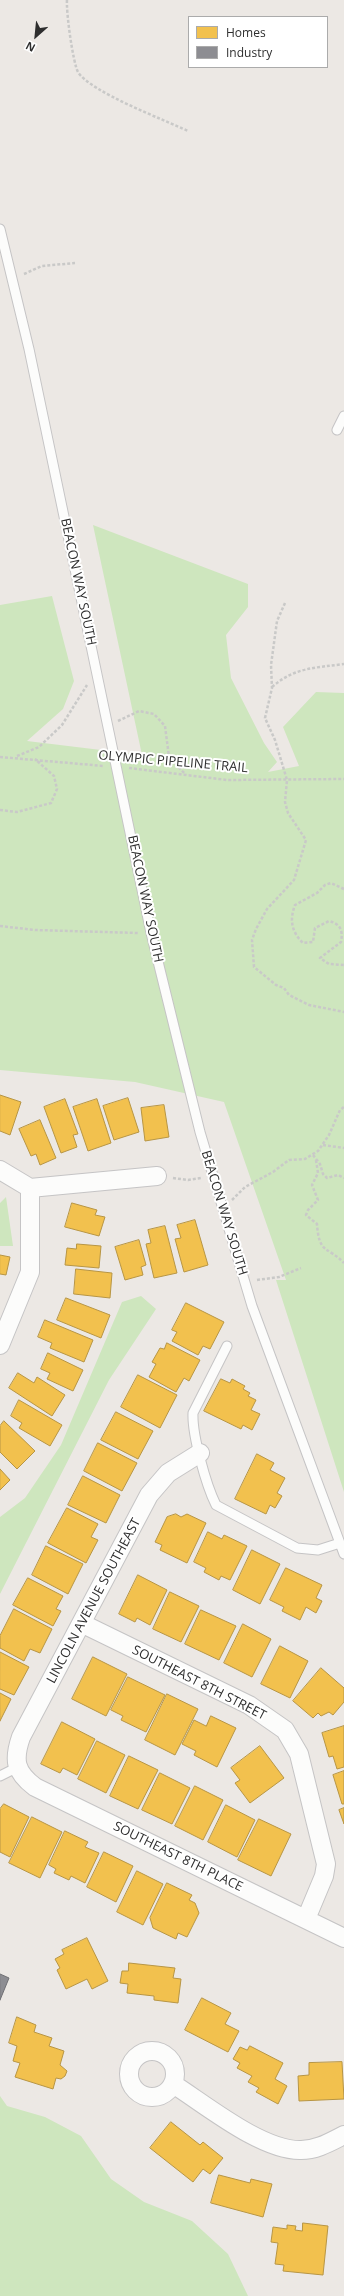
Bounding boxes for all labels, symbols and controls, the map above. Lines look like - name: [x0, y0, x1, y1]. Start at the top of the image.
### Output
- north arrow: [16, 16, 56, 56]
- legend: [188, 16, 328, 68]
- text: Homes: [226, 24, 266, 41]
- text: N: [23, 38, 38, 56]
- text: Industry: [226, 44, 272, 61]
- street label: BEACON WAY SOUTH: [57, 517, 99, 647]
- street label: OLYMPIC PIPELINE TRAIL: [98, 748, 248, 776]
- street label: BEACON WAY SOUTH: [124, 834, 166, 964]
- street label: BEACON WAY SOUTH: [198, 1149, 250, 1277]
- street label: LINCOLN AVENUE SOUTHEAST: [44, 1516, 144, 1686]
- street label: SOUTHEAST 8TH STREET: [130, 1642, 268, 1724]
- street label: SOUTHEAST 8TH PLACE: [111, 1819, 245, 1895]

